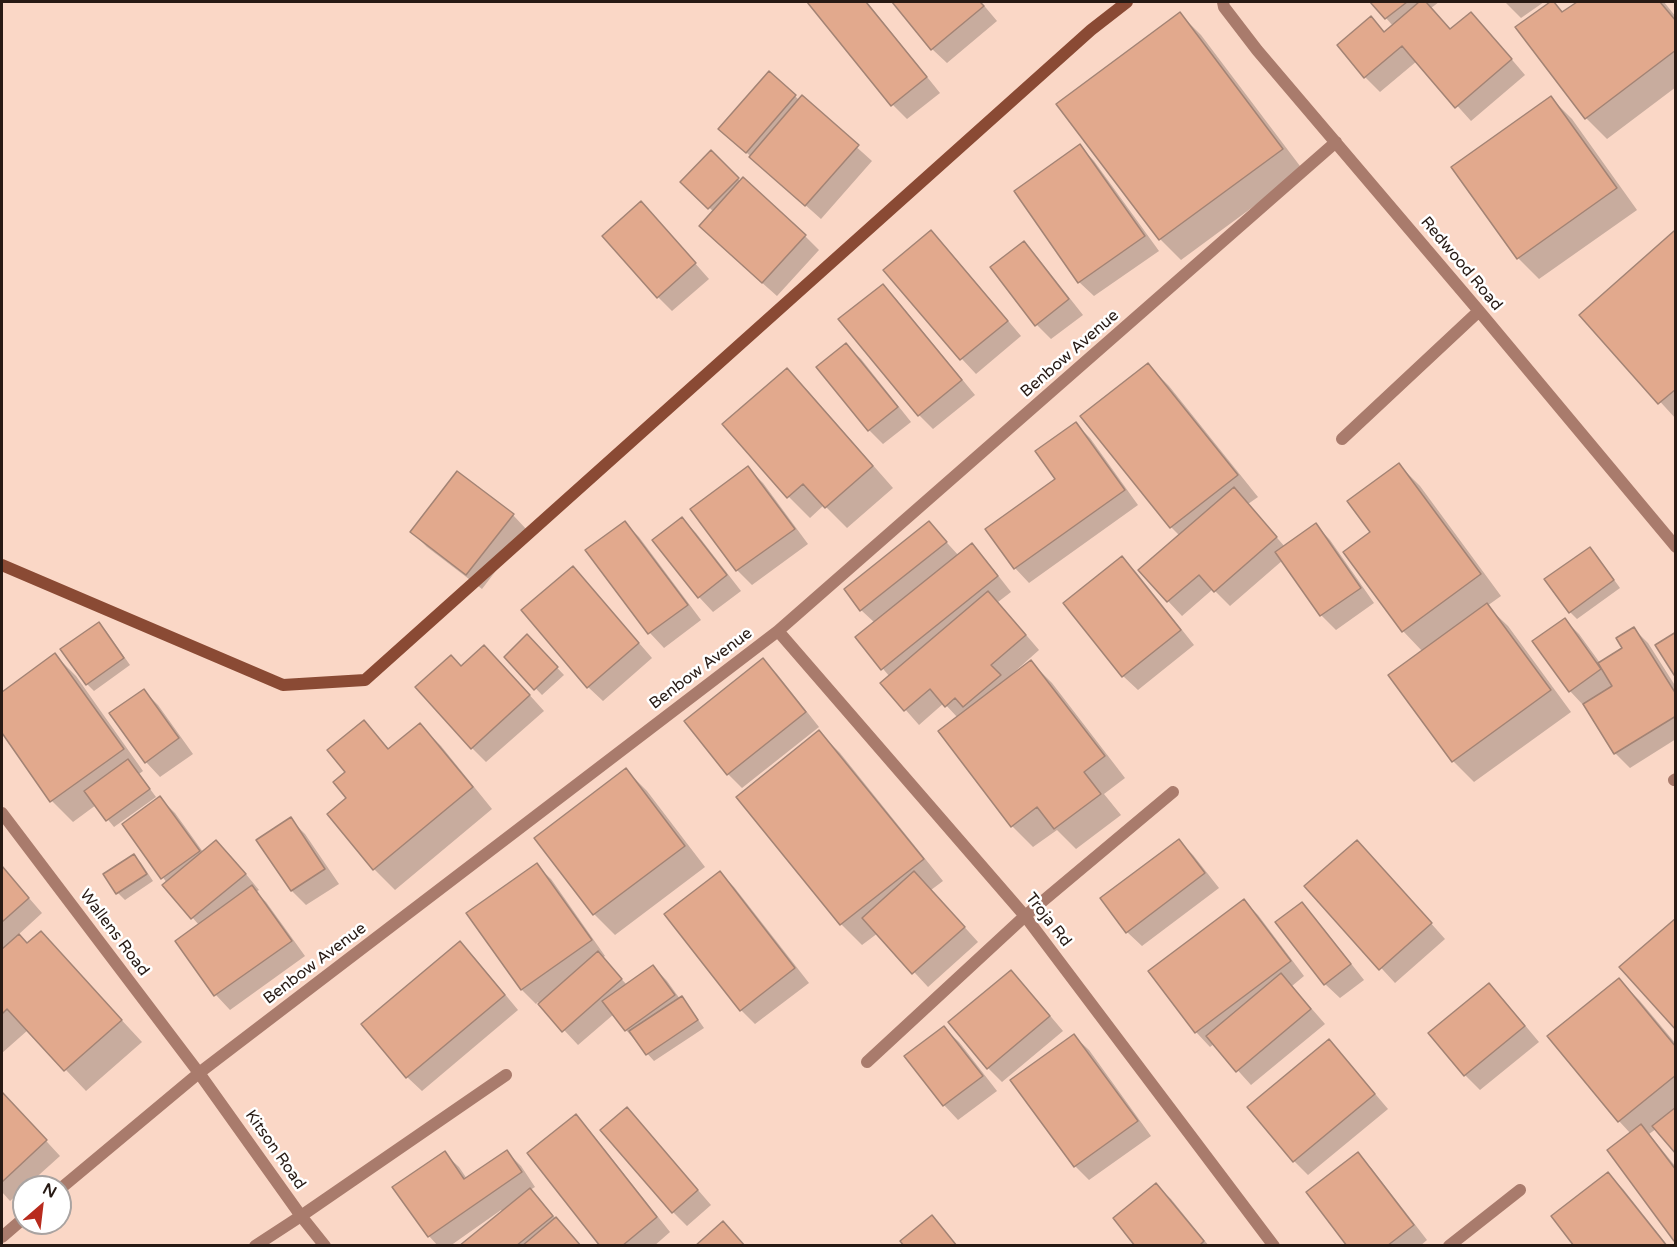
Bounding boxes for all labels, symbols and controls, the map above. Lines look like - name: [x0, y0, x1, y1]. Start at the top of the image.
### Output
- street label: Redwood Road: [1416, 213, 1506, 315]
- street label: Benbow Avenue: [1017, 306, 1123, 402]
- street label: Benbow Avenue: [646, 624, 756, 714]
- street label: Wallens Road: [75, 886, 153, 980]
- street label: Troja Rd: [1021, 889, 1075, 951]
- street label: Benbow Avenue: [260, 919, 370, 1009]
- street label: Kitson Road: [241, 1107, 309, 1193]
- north arrow: [12, 1175, 72, 1235]
- text: N: [39, 1179, 60, 1203]

